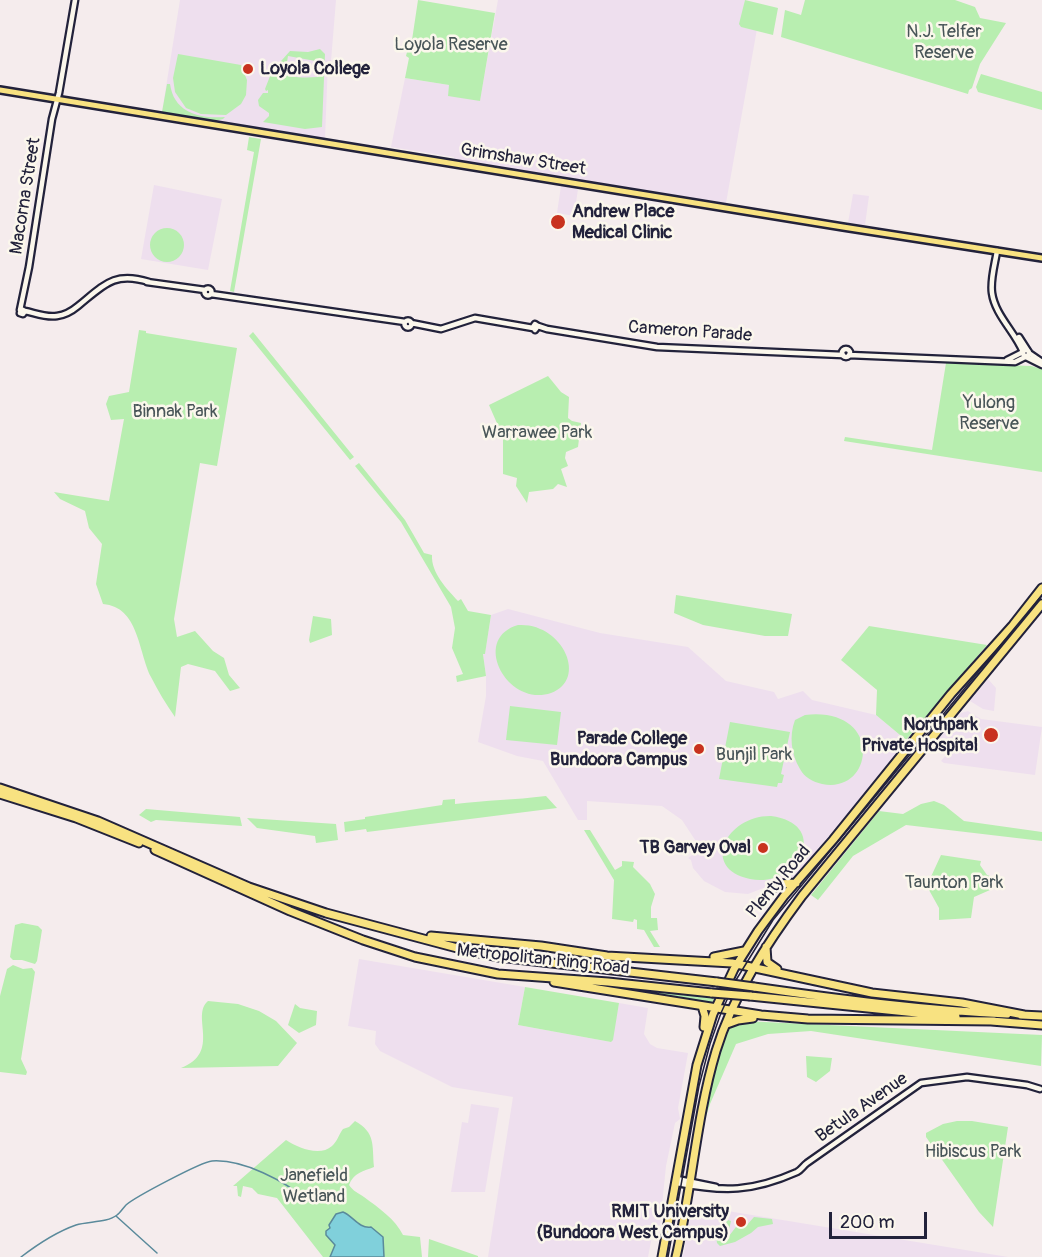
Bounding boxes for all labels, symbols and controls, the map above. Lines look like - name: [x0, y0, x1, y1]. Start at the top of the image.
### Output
- park label: N.J. Telfer Reserve: [906, 21, 982, 63]
- park label: Loyola Reserve: [394, 34, 508, 56]
- place label: Loyola College: [260, 58, 370, 80]
- marker: Loyola College: [241, 62, 255, 76]
- street label: Macorna Street: [6, 136, 46, 256]
- street label: Grimshaw Street: [459, 139, 587, 181]
- place label: Andrew Place Medical Clinic: [572, 201, 674, 244]
- marker: Andrew Place Medical Clinic: [549, 213, 567, 231]
- street label: Cameron Parade: [627, 317, 753, 347]
- park label: Yulong Reserve: [959, 392, 1019, 434]
- park label: Binnak Park: [133, 401, 217, 423]
- park label: Warrawee Park: [482, 422, 592, 444]
- place label: Northpark Private Hospital: [862, 714, 978, 756]
- marker: Northpark Private Hospital: [982, 726, 1000, 744]
- place label: Parade College Bundoora Campus: [550, 728, 687, 771]
- marker: Parade College Bundoora Campus: [692, 742, 706, 756]
- park label: Bunjil Park: [716, 744, 792, 766]
- place label: TB Garvey Oval: [639, 837, 751, 859]
- street label: Plenty Road: [742, 841, 816, 923]
- marker: TB Garvey Oval: [756, 841, 770, 855]
- park label: Taunton Park: [905, 872, 1003, 894]
- street label: Metropolitan Ring Road: [455, 940, 631, 980]
- street label: Betula Avenue: [812, 1068, 912, 1148]
- park label: Hibiscus Park: [925, 1141, 1021, 1163]
- park label: Janefield Wetland: [280, 1165, 348, 1208]
- scale bar: [832, 1200, 930, 1238]
- place label: RMIT University (Bundoora West Campus): [537, 1201, 729, 1244]
- text: 200 m: [840, 1211, 895, 1234]
- marker: RMIT University (Bundoora West Campus): [734, 1215, 748, 1229]

